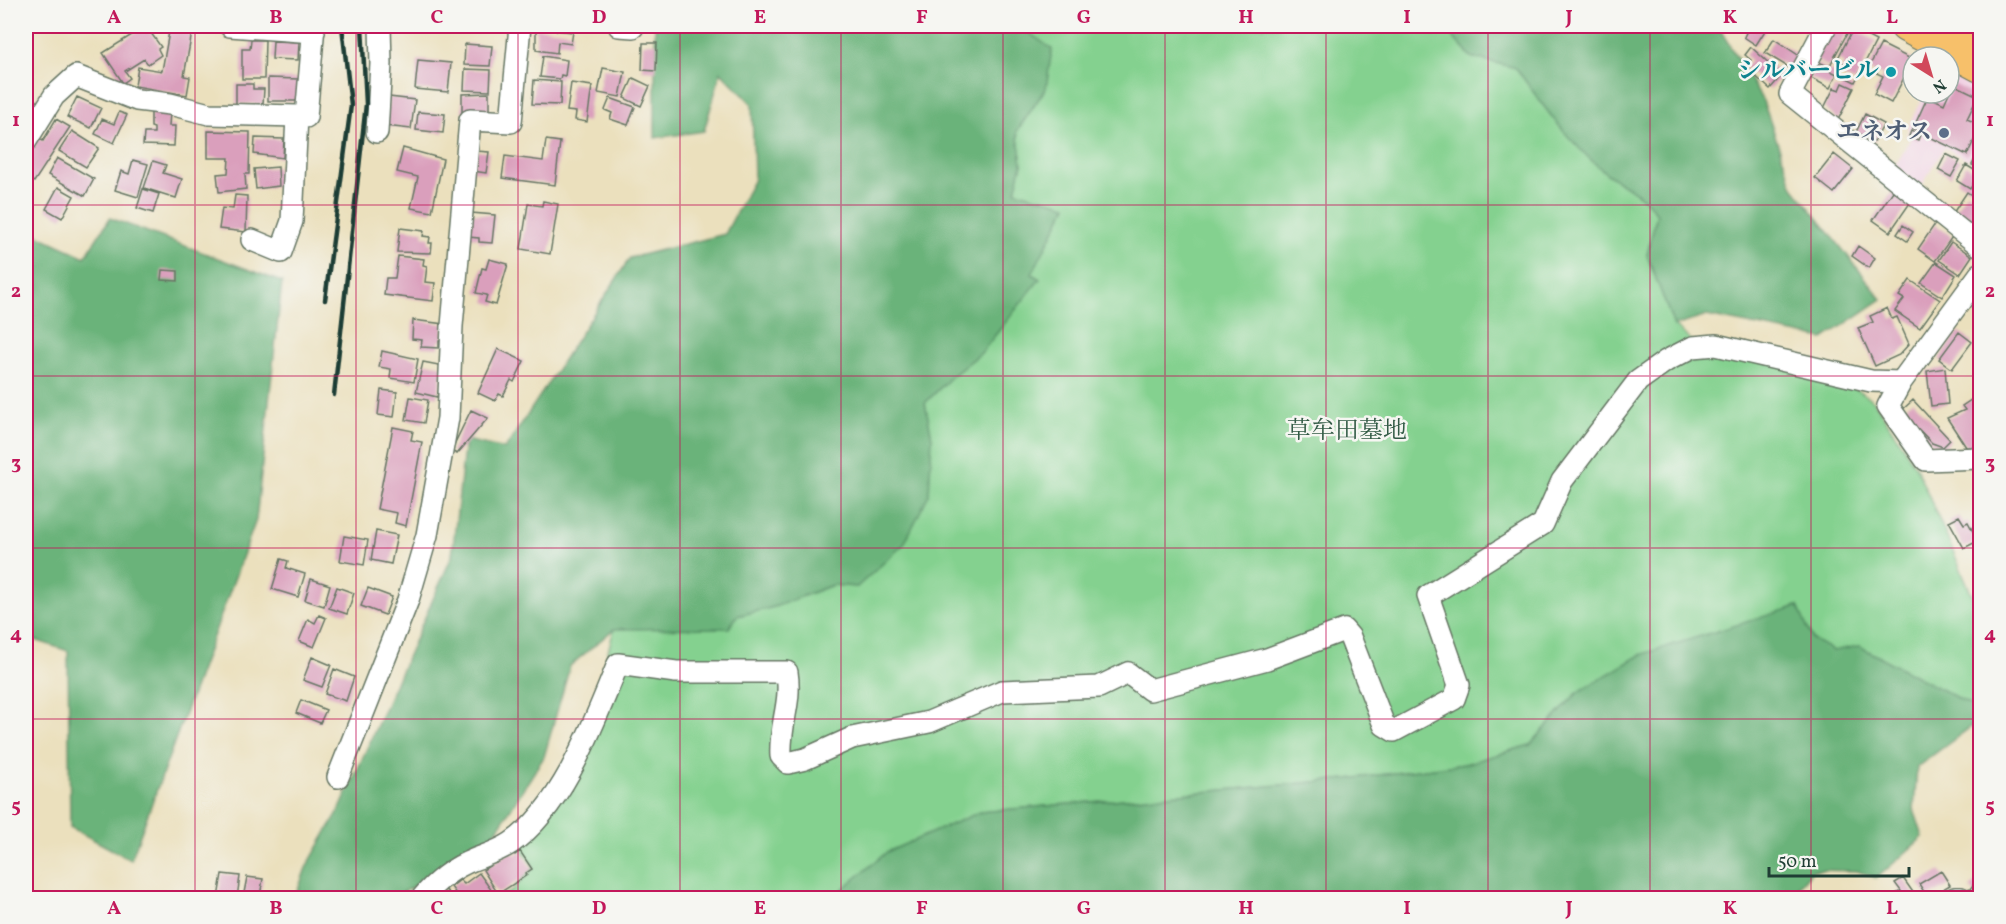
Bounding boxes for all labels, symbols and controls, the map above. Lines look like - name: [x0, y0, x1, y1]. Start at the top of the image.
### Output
- text: A: [107, 4, 121, 32]
- text: B: [269, 4, 283, 32]
- text: C: [431, 4, 444, 32]
- text: D: [592, 4, 606, 32]
- text: E: [754, 4, 766, 32]
- text: F: [916, 4, 928, 32]
- text: G: [1077, 4, 1091, 32]
- text: H: [1238, 4, 1254, 32]
- text: I: [1403, 4, 1411, 32]
- text: J: [1564, 4, 1573, 32]
- text: K: [1723, 4, 1738, 32]
- text: L: [1886, 4, 1898, 32]
- north arrow: [1901, 45, 1961, 105]
- place label: シルバービル: [1737, 55, 1879, 89]
- marker: シルバービル: [1884, 65, 1898, 79]
- text: N: [1927, 73, 1950, 98]
- text: 1: [12, 107, 20, 135]
- text: 1: [1986, 107, 1994, 135]
- place label: エネオス: [1836, 116, 1932, 150]
- marker: エネオス: [1937, 126, 1951, 140]
- text: 2: [11, 278, 21, 306]
- text: 2: [1985, 278, 1995, 306]
- park label: 草牟田墓地: [1287, 415, 1407, 449]
- text: 3: [11, 450, 21, 478]
- text: 3: [1985, 450, 1995, 478]
- text: 4: [10, 621, 22, 649]
- text: 4: [1984, 621, 1996, 649]
- text: 5: [11, 793, 21, 821]
- text: 5: [1985, 793, 1995, 821]
- scale bar: [1769, 840, 1908, 878]
- text: 50 m: [1778, 850, 1817, 875]
- text: A: [107, 895, 121, 923]
- text: B: [269, 895, 283, 923]
- text: C: [431, 895, 444, 923]
- text: D: [592, 895, 606, 923]
- text: E: [754, 895, 766, 923]
- text: F: [916, 895, 928, 923]
- text: G: [1077, 895, 1091, 923]
- text: H: [1238, 895, 1254, 923]
- text: I: [1403, 895, 1411, 923]
- text: J: [1564, 895, 1573, 923]
- text: K: [1723, 895, 1738, 923]
- text: L: [1886, 895, 1898, 923]

